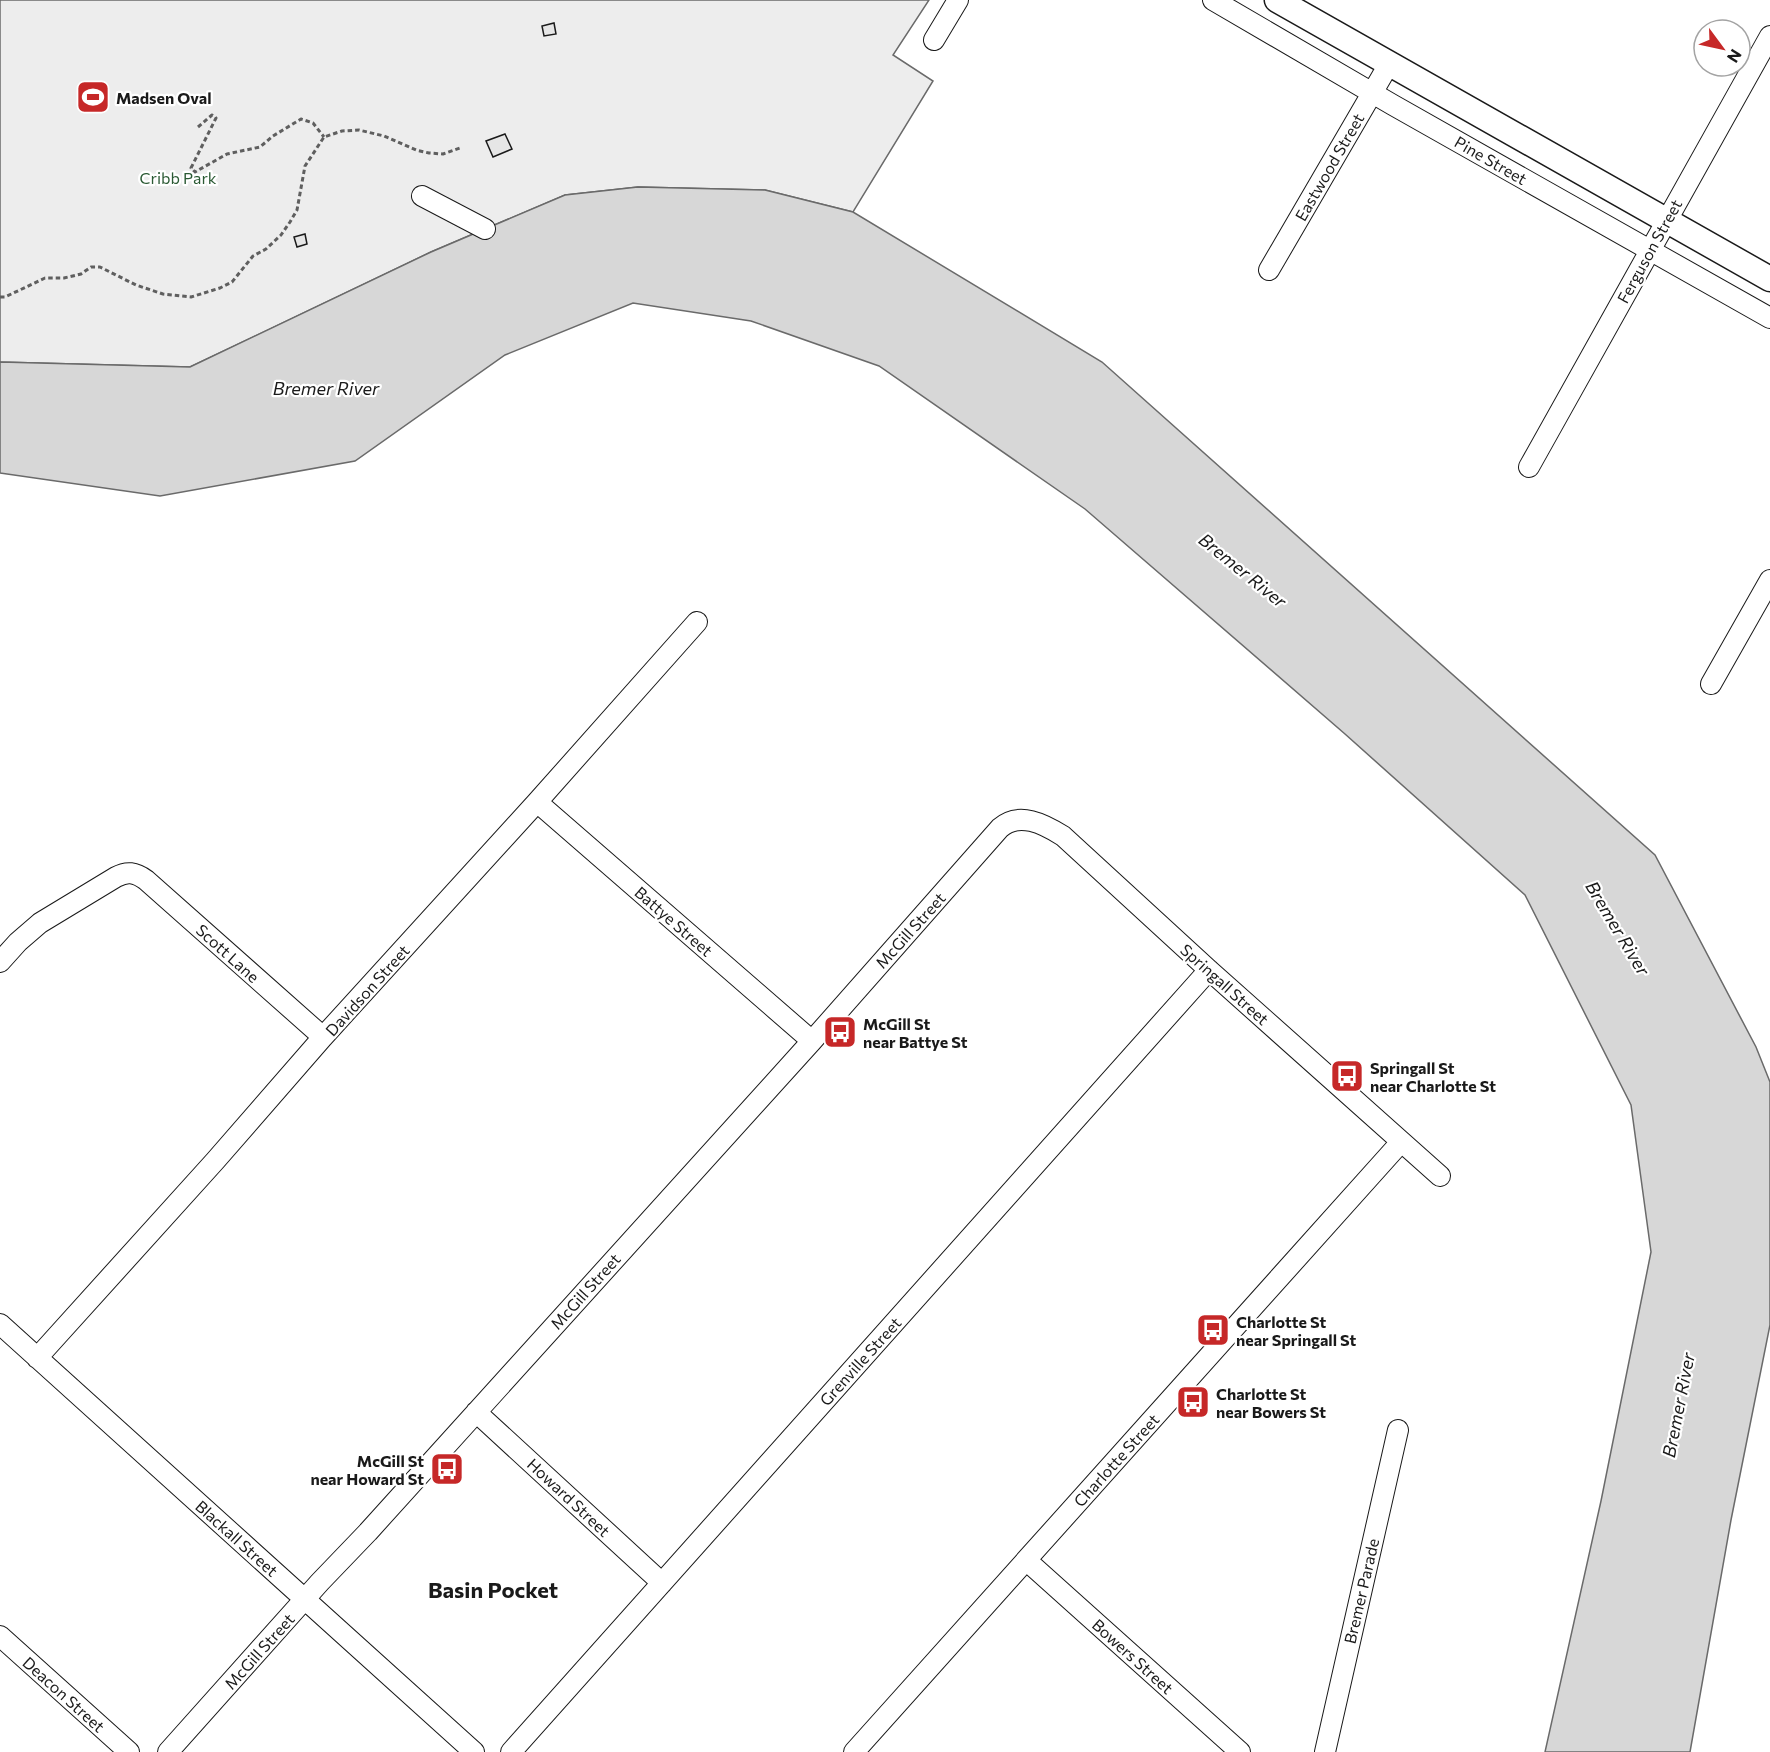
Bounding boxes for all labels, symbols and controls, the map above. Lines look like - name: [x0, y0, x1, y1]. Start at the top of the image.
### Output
- north arrow: [1692, 18, 1752, 78]
- text: N: [1724, 46, 1746, 67]
- sports icon: Madsen Oval: [75, 79, 111, 115]
- place label: Madsen Oval: [116, 88, 212, 107]
- street label: Eastwood Street: [1291, 110, 1368, 224]
- street label: Pine Street: [1452, 132, 1531, 188]
- park label: Cribb Park: [140, 168, 217, 187]
- street label: Ferguson Street: [1613, 195, 1686, 306]
- water label: Bremer River: [273, 377, 380, 399]
- water label: Bremer River: [1195, 528, 1292, 612]
- water label: Bremer River: [1581, 877, 1655, 980]
- street label: Battye Street: [631, 882, 717, 960]
- street label: McGill Street: [871, 888, 949, 972]
- street label: Scott Lane: [193, 920, 263, 986]
- street label: Davidson Street: [321, 940, 413, 1039]
- street label: Springall Street: [1177, 940, 1273, 1029]
- bus stop icon: McGill St near Battye St: [822, 1014, 858, 1050]
- place label: McGill St near Battye St: [863, 1014, 968, 1051]
- bus stop icon: Springall St near Charlotte St: [1329, 1058, 1365, 1094]
- place label: Springall St near Charlotte St: [1370, 1058, 1496, 1095]
- street label: McGill Street: [546, 1249, 624, 1333]
- bus stop icon: Charlotte St near Springall St: [1195, 1312, 1231, 1348]
- place label: Charlotte St near Springall St: [1236, 1312, 1357, 1349]
- street label: Grenville Street: [815, 1313, 905, 1409]
- water label: Bremer River: [1657, 1350, 1699, 1459]
- bus stop icon: Charlotte St near Bowers St: [1175, 1384, 1211, 1420]
- place label: Charlotte St near Bowers St: [1216, 1384, 1326, 1421]
- street label: Charlotte Street: [1069, 1409, 1163, 1510]
- place label: McGill St near Howard St: [310, 1451, 424, 1488]
- bus stop icon: McGill St near Howard St: [429, 1451, 465, 1487]
- street label: Howard Street: [524, 1454, 615, 1540]
- street label: Blackall Street: [192, 1496, 282, 1580]
- street label: Bremer Parade: [1340, 1537, 1382, 1645]
- district label: Basin Pocket: [428, 1576, 558, 1603]
- street label: McGill Street: [220, 1609, 298, 1693]
- street label: Bowers Street: [1089, 1615, 1178, 1698]
- street label: Deacon Street: [19, 1652, 109, 1736]

